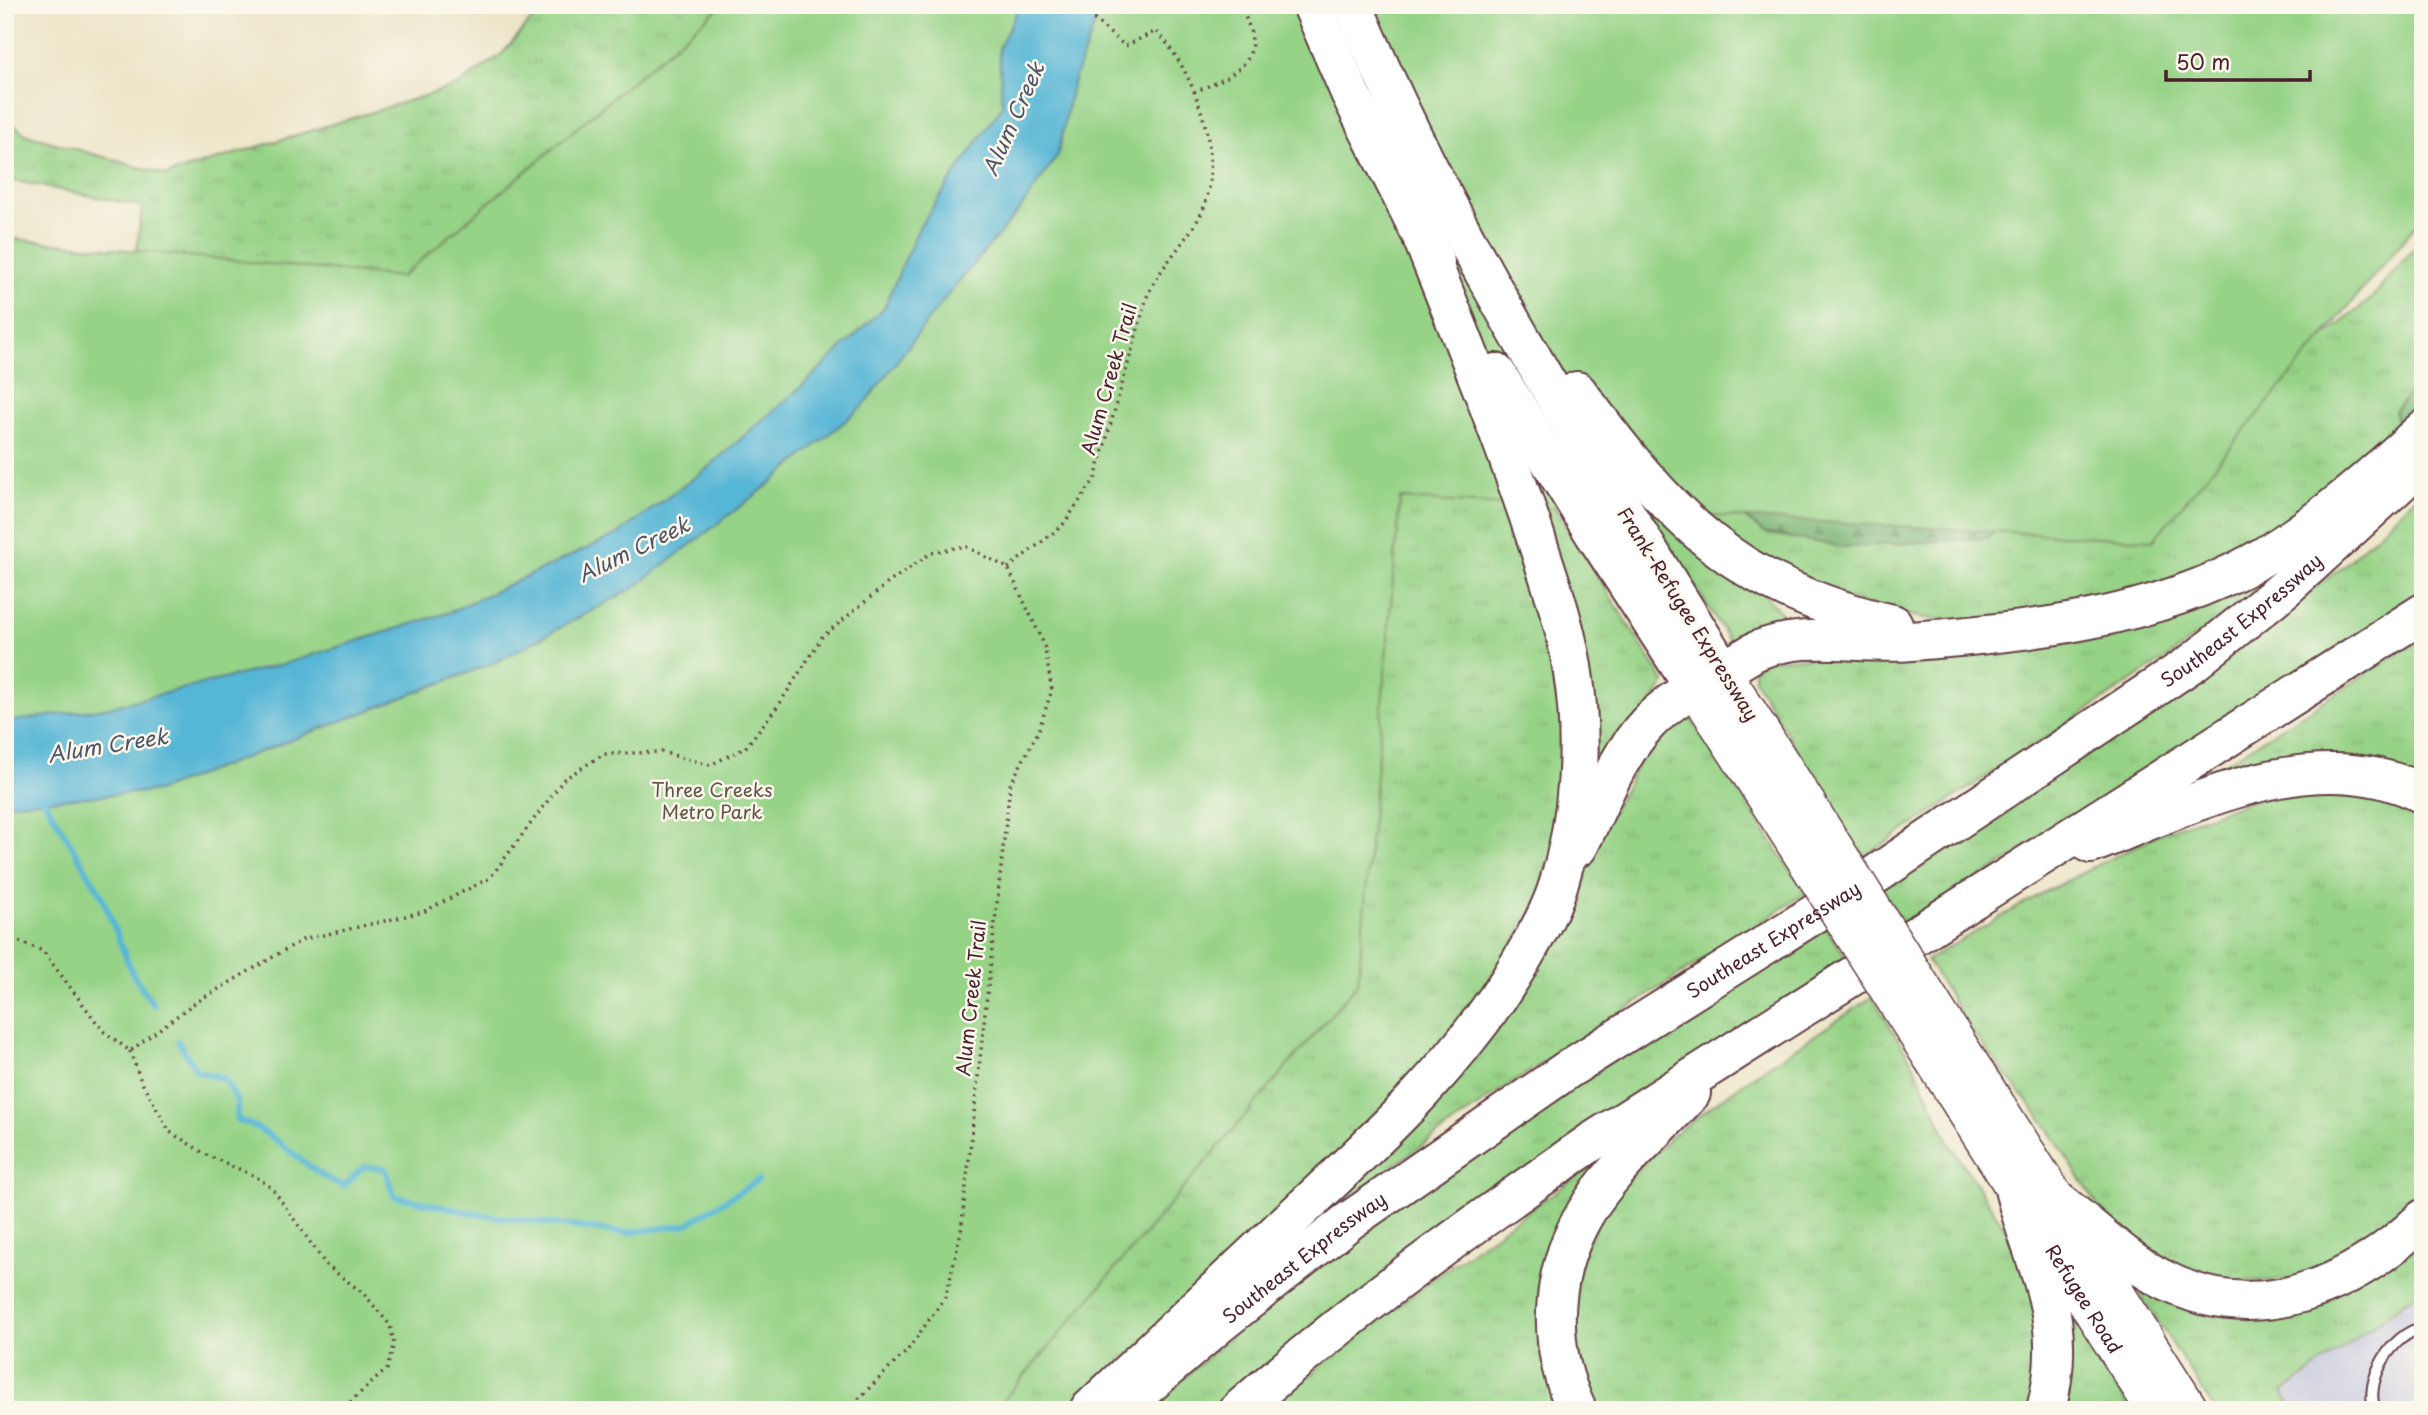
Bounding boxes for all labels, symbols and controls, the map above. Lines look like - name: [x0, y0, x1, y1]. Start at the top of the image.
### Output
- scale bar: [2166, 38, 2309, 82]
- text: 50 m: [2176, 45, 2230, 77]
- water label: Alum Creek: [973, 55, 1052, 180]
- street label: Alum Creek Trail: [1073, 299, 1143, 458]
- street label: Frank-Refugee Expressway: [1611, 501, 1766, 726]
- water label: Alum Creek: [572, 507, 696, 589]
- street label: Southeast Expressway: [2154, 546, 2328, 693]
- water label: Alum Creek: [45, 719, 171, 769]
- park label: Three Creeks Metro Park: [651, 775, 773, 825]
- street label: Southeast Expressway: [1681, 874, 1865, 1004]
- street label: Alum Creek Trail: [948, 918, 992, 1077]
- street label: Southeast Expressway: [1216, 1184, 1391, 1329]
- street label: Refugee Road: [2039, 1239, 2130, 1359]

